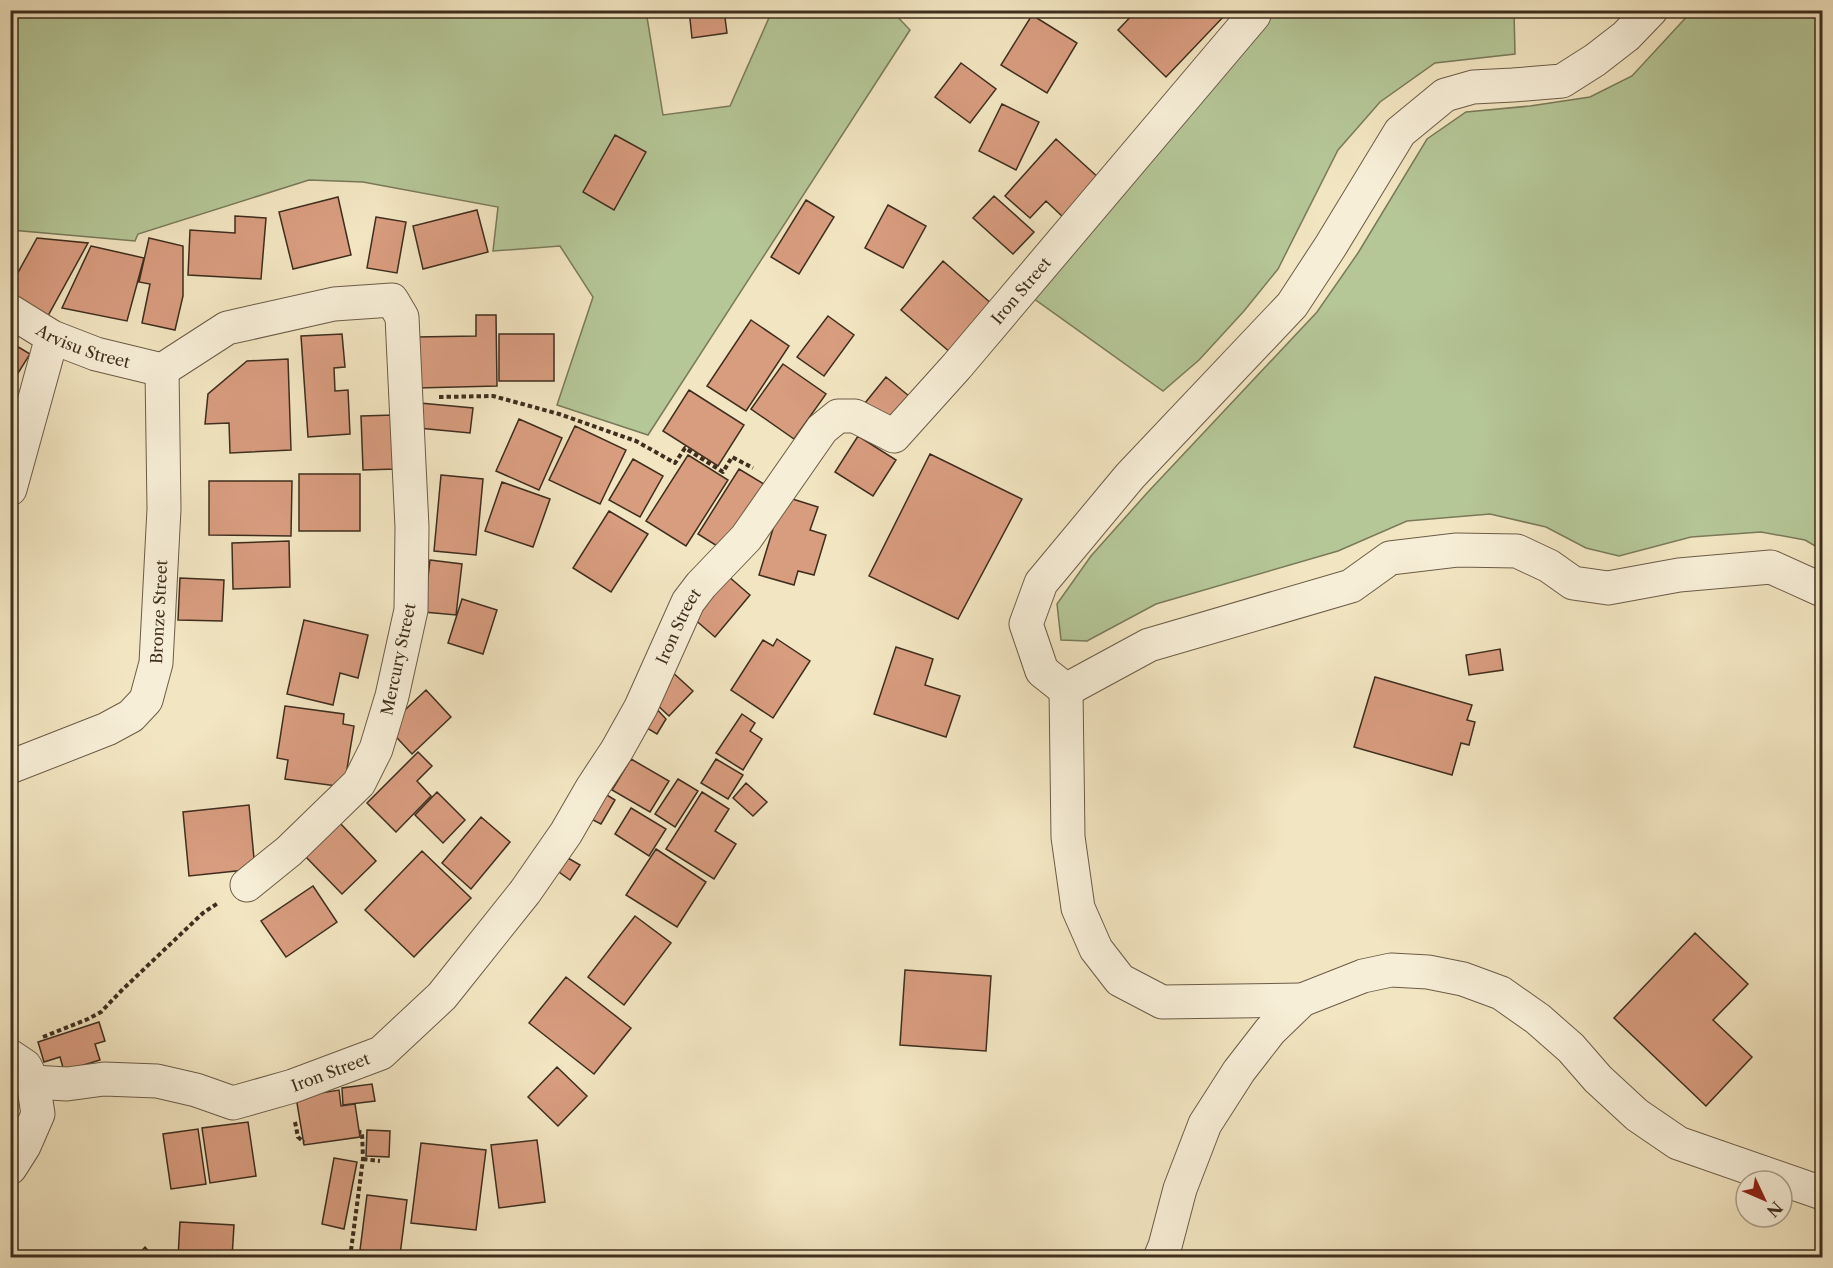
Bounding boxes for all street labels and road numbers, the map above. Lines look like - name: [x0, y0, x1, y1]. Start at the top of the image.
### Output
- street label: Iron Street: [987, 252, 1055, 328]
- street label: Arvisu Street: [32, 319, 132, 372]
- street label: Bronze Street: [146, 559, 171, 664]
- street label: Iron Street: [651, 584, 705, 667]
- street label: Mercury Street: [376, 601, 420, 717]
- street label: Iron Street: [288, 1048, 373, 1096]

